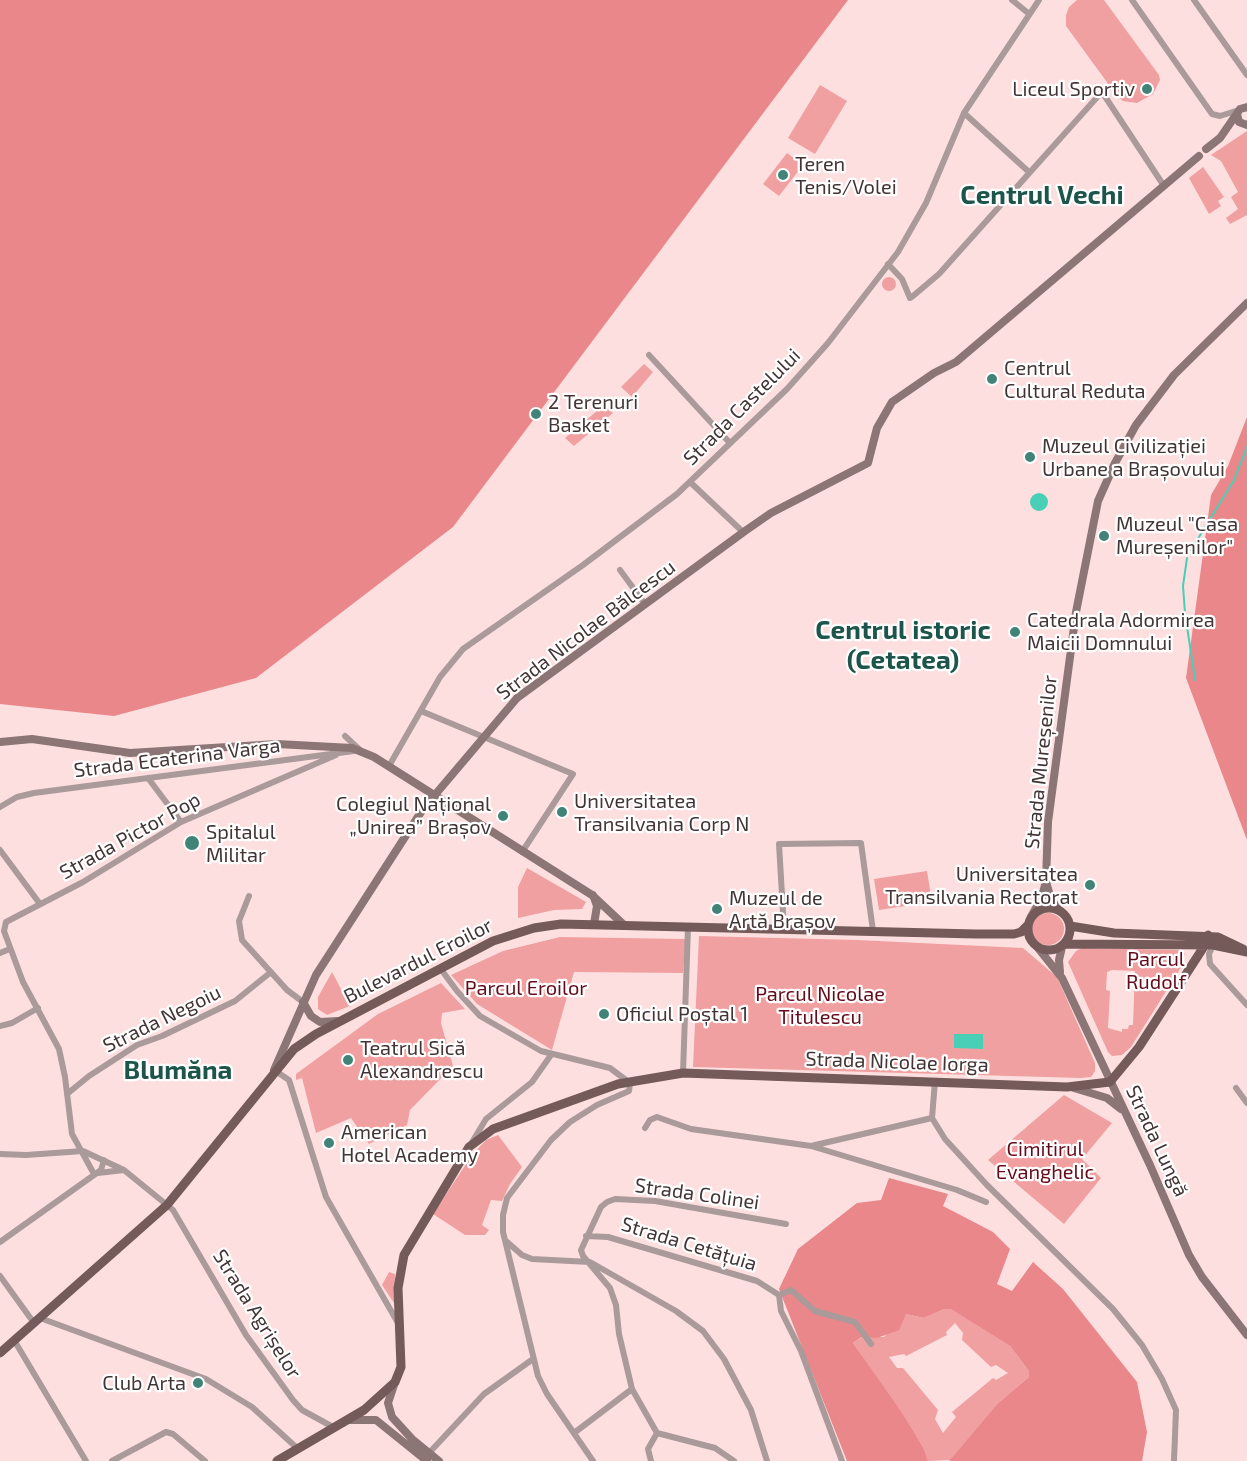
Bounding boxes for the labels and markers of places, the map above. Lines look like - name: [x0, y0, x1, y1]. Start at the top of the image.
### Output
- place label: Liceul Sportiv: [1012, 77, 1135, 101]
- marker: Liceul Sportiv: [1140, 82, 1154, 96]
- place label: Teren Tenis/Volei: [795, 152, 897, 199]
- marker: Teren Tenis/Volei: [776, 168, 790, 182]
- place label: Centrul Cultural Reduta: [1004, 356, 1145, 403]
- marker: Centrul Cultural Reduta: [985, 372, 999, 386]
- place label: 2 Terenuri Basket: [548, 390, 638, 437]
- marker: 2 Terenuri Basket: [529, 407, 543, 421]
- place label: Muzeul Civilizației Urbane a Brașovului: [1042, 434, 1225, 481]
- marker: Muzeul Civilizației Urbane a Brașovului: [1023, 450, 1037, 464]
- place label: Muzeul "Casa Mureșenilor": [1116, 512, 1238, 559]
- marker: Muzeul "Casa Mureșenilor": [1097, 529, 1111, 543]
- place label: Catedrala Adormirea Maicii Domnului: [1027, 608, 1215, 655]
- marker: Catedrala Adormirea Maicii Domnului: [1008, 625, 1022, 639]
- place label: Universitatea Transilvania Corp N: [574, 789, 749, 836]
- place label: Colegiul Național „Unirea” Brașov: [336, 792, 491, 839]
- marker: Universitatea Transilvania Corp N: [555, 805, 569, 819]
- marker: Colegiul Național „Unirea” Brașov: [496, 809, 510, 823]
- place label: Spitalul Militar: [206, 820, 276, 867]
- marker: Spitalul Militar: [183, 834, 201, 852]
- place label: Universitatea Transilvania Rectorat: [885, 862, 1078, 909]
- marker: Universitatea Transilvania Rectorat: [1083, 878, 1097, 892]
- place label: Muzeul de Artă Brașov: [729, 886, 836, 933]
- marker: Muzeul de Artă Brașov: [710, 902, 724, 916]
- place label: Oficiul Poștal 1: [616, 1002, 748, 1026]
- marker: Oficiul Poștal 1: [597, 1007, 611, 1021]
- place label: Teatrul Sică Alexandrescu: [360, 1036, 484, 1083]
- marker: Teatrul Sică Alexandrescu: [341, 1053, 355, 1067]
- place label: American Hotel Academy: [341, 1120, 478, 1167]
- marker: American Hotel Academy: [322, 1136, 336, 1150]
- place label: Club Arta: [102, 1371, 186, 1395]
- marker: Club Arta: [191, 1376, 205, 1390]

